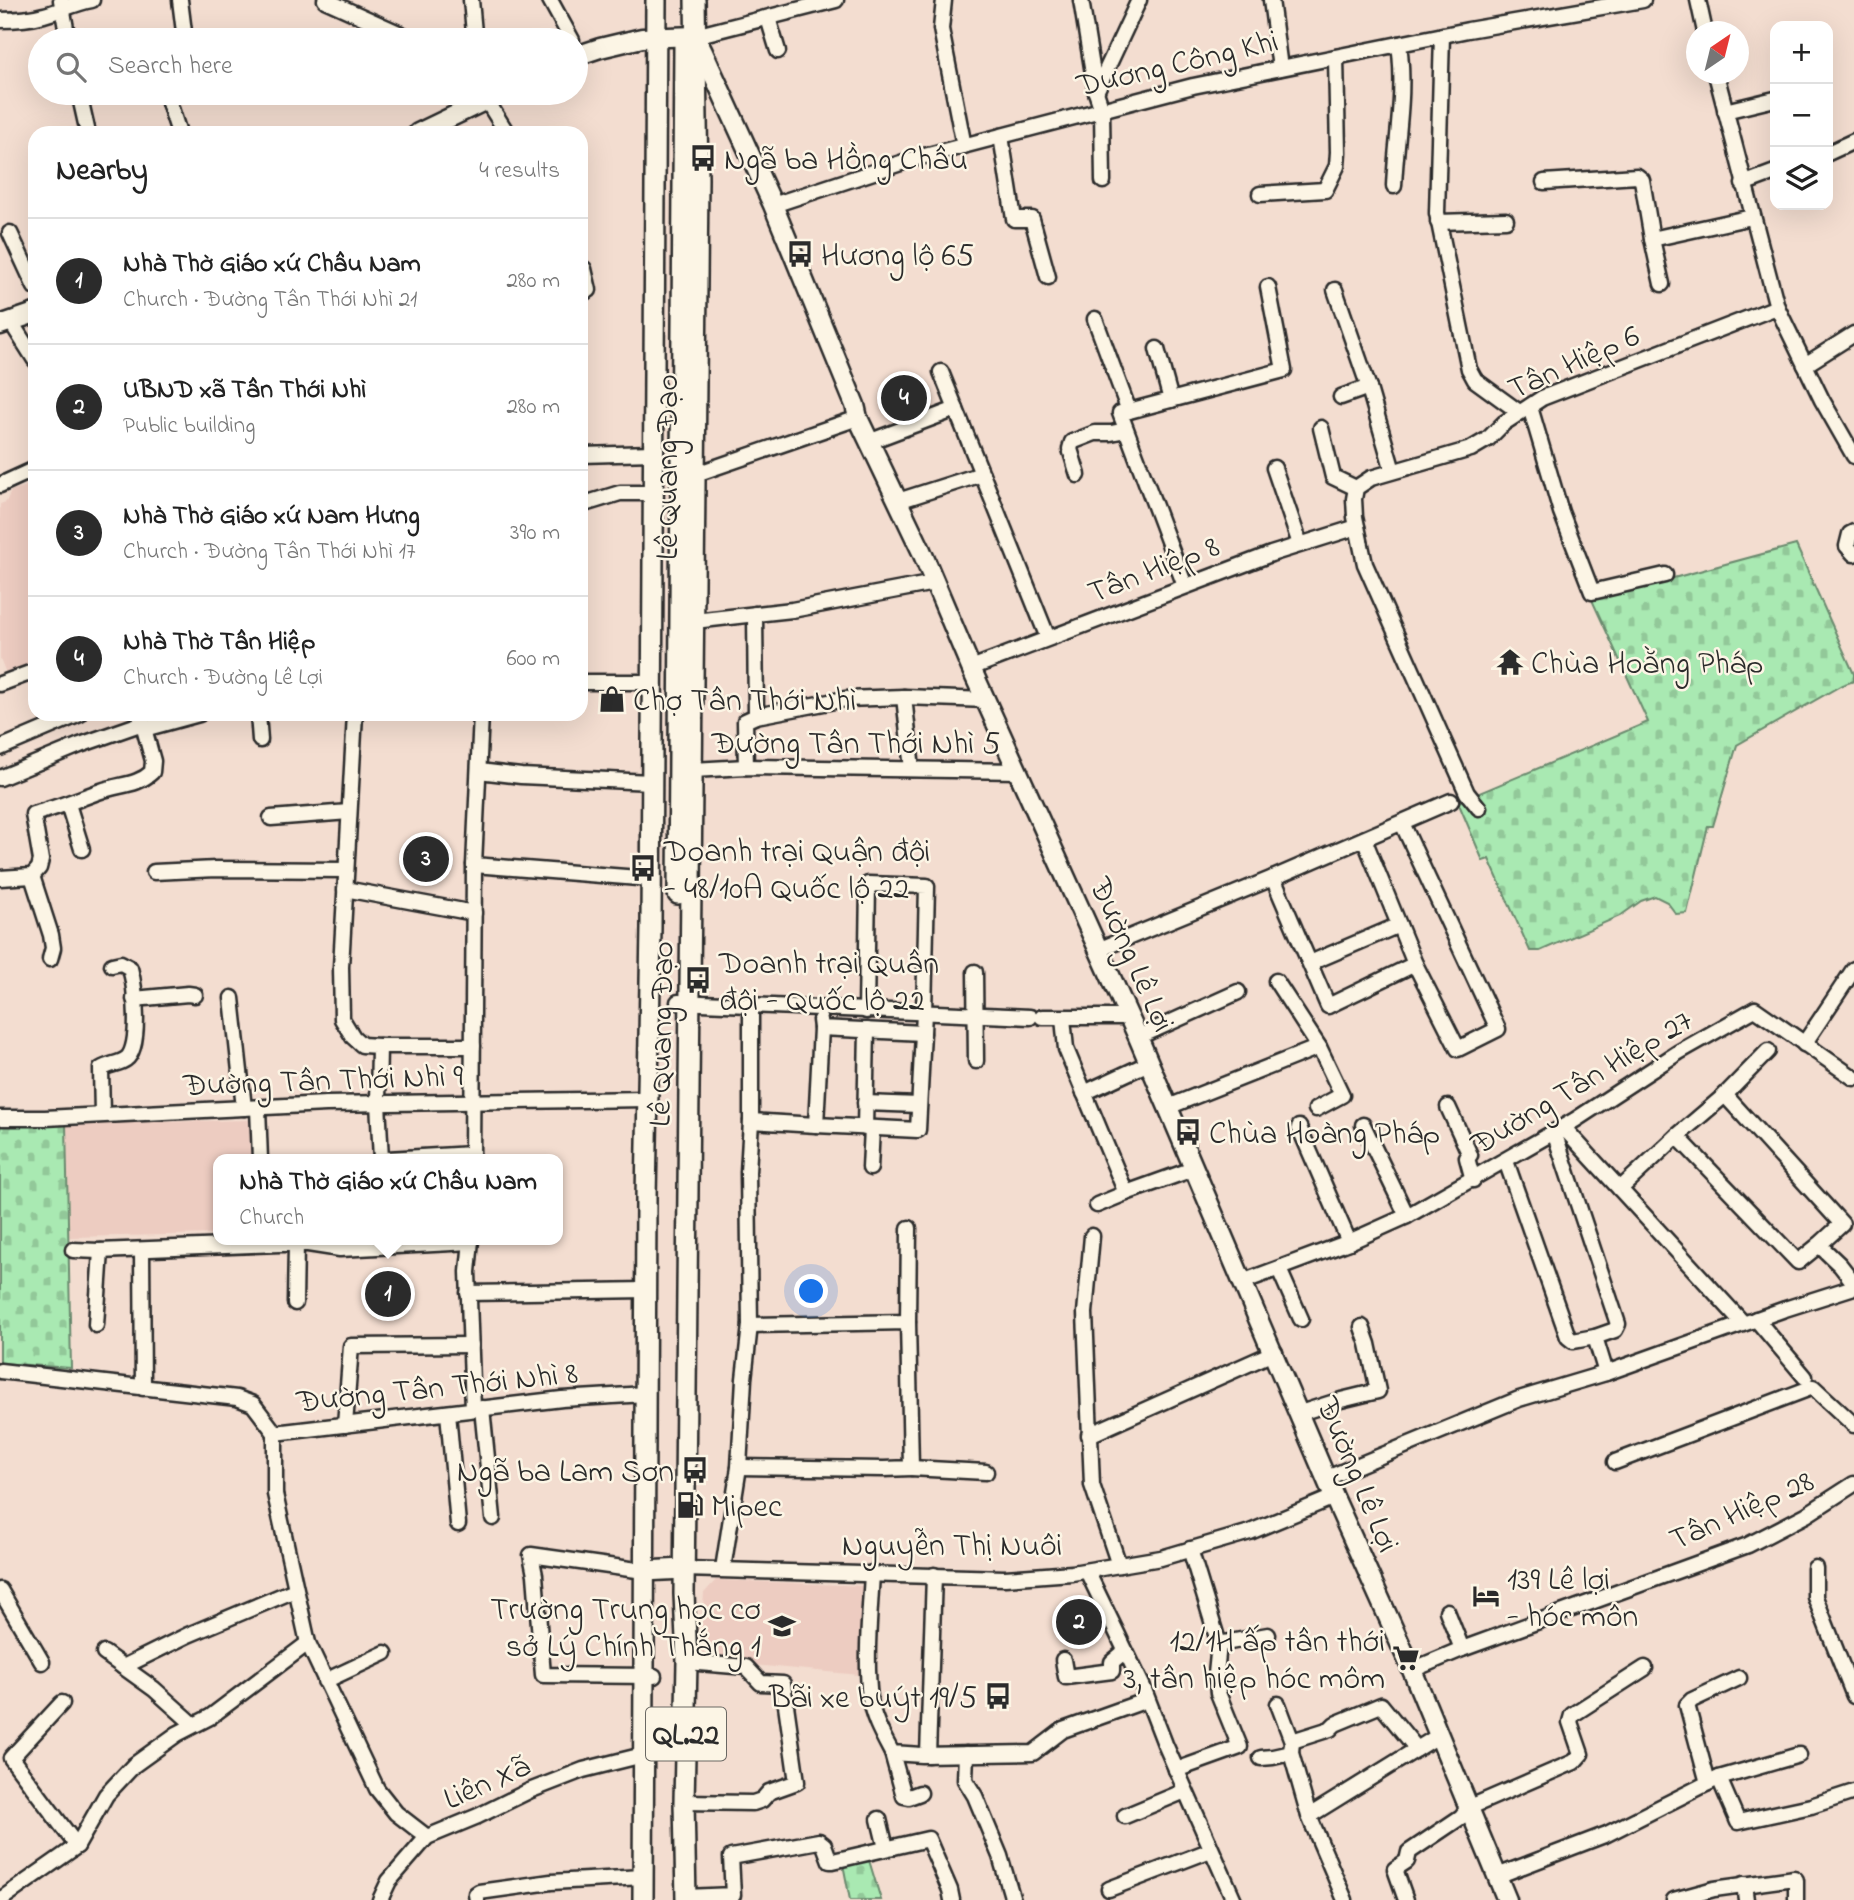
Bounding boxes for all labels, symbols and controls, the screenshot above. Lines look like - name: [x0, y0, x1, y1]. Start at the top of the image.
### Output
- street label: Dương Công Khi: [1071, 19, 1283, 112]
- north arrow: [1686, 21, 1749, 84]
- map controls: [1770, 21, 1833, 210]
- button: +: [1770, 21, 1833, 84]
- search box: [28, 28, 588, 105]
- icon: search: [52, 48, 90, 86]
- text: Search here: [108, 48, 233, 86]
- button: −: [1770, 84, 1833, 147]
- place label: Ngã ba Hồng Châu: [724, 138, 968, 185]
- bus stop icon: Ngã ba Hồng Châu: [688, 143, 718, 173]
- button: layers: [1770, 147, 1833, 210]
- text: Nearby: [56, 150, 148, 194]
- text: 4 results: [479, 155, 560, 188]
- place label: Hương lộ 65: [821, 234, 974, 281]
- bus stop icon: Hương lộ 65: [785, 239, 815, 269]
- text: Nhà Thờ Giáo xứ Châu Nam: [123, 246, 421, 284]
- text: 1: [75, 265, 83, 298]
- text: 280 m: [506, 265, 560, 298]
- text: Church · Đường Tân Thới Nhì 21: [123, 284, 417, 317]
- street label: Tân Hiệp 6: [1501, 314, 1648, 414]
- text: UBND xã Tân Thới Nhì: [123, 372, 366, 410]
- pin: 4: [881, 372, 927, 424]
- street label: Lê Quang Đạo: [646, 374, 693, 560]
- text: 2: [73, 391, 85, 424]
- text: 280 m: [506, 391, 560, 424]
- text: Public building: [123, 410, 255, 443]
- text: Nhà Thờ Giáo xứ Nam Hưng: [123, 498, 420, 536]
- text: 3: [74, 517, 84, 550]
- text: 390 m: [510, 517, 560, 550]
- street label: Tân Hiệp 8: [1082, 525, 1227, 618]
- text: Church · Đường Tân Thới Nhì 17: [123, 536, 415, 569]
- text: Nhà Thờ Tân Hiệp: [123, 624, 315, 662]
- place label: Chùa Hoằng Pháp: [1531, 642, 1763, 689]
- text: 4: [74, 643, 84, 676]
- text: 600 m: [506, 643, 560, 676]
- temple icon: Chùa Hoằng Pháp: [1495, 647, 1525, 677]
- text: Church · Đường Lê Lợi: [123, 662, 323, 695]
- place label: Chợ Tân Thới Nhì: [633, 679, 856, 726]
- shop icon: Chợ Tân Thới Nhì: [597, 684, 627, 714]
- street label: Đường Tân Thới Nhì 5: [711, 722, 1000, 769]
- place label: Doanh trại Quận đội - 48/10A Quốc lộ 22: [663, 830, 930, 914]
- pin: 3: [403, 833, 449, 885]
- bus stop icon: Doanh trại Quận đội - 48/10A Quốc lộ 22: [628, 853, 658, 883]
- street label: Đường Lê Lợi: [1074, 870, 1185, 1040]
- street label: Lê Quang Đạo: [638, 941, 689, 1127]
- place label: Doanh trại Quân đội - Quốc lộ 22: [718, 942, 939, 1026]
- bus stop icon: Doanh trại Quân đội - Quốc lộ 22: [683, 965, 713, 995]
- street label: Đường Tân Hiệp 27: [1462, 999, 1703, 1169]
- street label: Đường Tân Thới Nhì 9: [181, 1054, 464, 1111]
- place label: Chùa Hoàng Pháp: [1209, 1112, 1440, 1159]
- bus stop icon: Chùa Hoàng Pháp: [1173, 1117, 1203, 1147]
- popup: [213, 1154, 563, 1245]
- text: Nhà Thờ Giáo xứ Châu Nam: [239, 1164, 537, 1202]
- text: Church: [239, 1202, 304, 1235]
- pin: 1: [365, 1268, 411, 1320]
- your location: [794, 1274, 828, 1308]
- street label: Đường Tân Thới Nhì 8: [293, 1351, 580, 1428]
- street label: Đường Lê Lợi: [1302, 1389, 1410, 1560]
- place label: Ngã ba Lam Sơn: [457, 1450, 674, 1497]
- bus stop icon: Ngã ba Lam Sơn: [680, 1455, 710, 1485]
- street label: Tân Hiệp 28: [1663, 1459, 1822, 1565]
- place label: Mipec: [711, 1485, 783, 1532]
- fuel station icon: Mipec: [675, 1490, 705, 1520]
- street label: Nguyễn Thị Nuôi: [842, 1524, 1062, 1571]
- place label: 139 Lê lợi - hóc môn: [1507, 1558, 1638, 1642]
- hotel icon: 139 Lê lợi - hóc môn: [1471, 1581, 1501, 1611]
- place label: Trường Trung học cơ sở Lý Chính Thắng 1: [490, 1588, 761, 1672]
- pin: 2: [1056, 1596, 1102, 1648]
- school or university icon: Trường Trung học cơ sở Lý Chính Thắng 1: [767, 1611, 797, 1641]
- place label: 12/1H ấp tân thới 3, tân hiệp hóc môm: [1123, 1620, 1385, 1704]
- supermarket icon: 12/1H ấp tân thới 3, tân hiệp hóc môm: [1391, 1643, 1421, 1673]
- place label: Bãi xe buýt 19/5: [768, 1676, 977, 1723]
- bus stop icon: Bãi xe buýt 19/5: [983, 1681, 1013, 1711]
- road number: QL.22: [646, 1708, 726, 1760]
- street label: Liên Xã: [437, 1744, 538, 1824]

